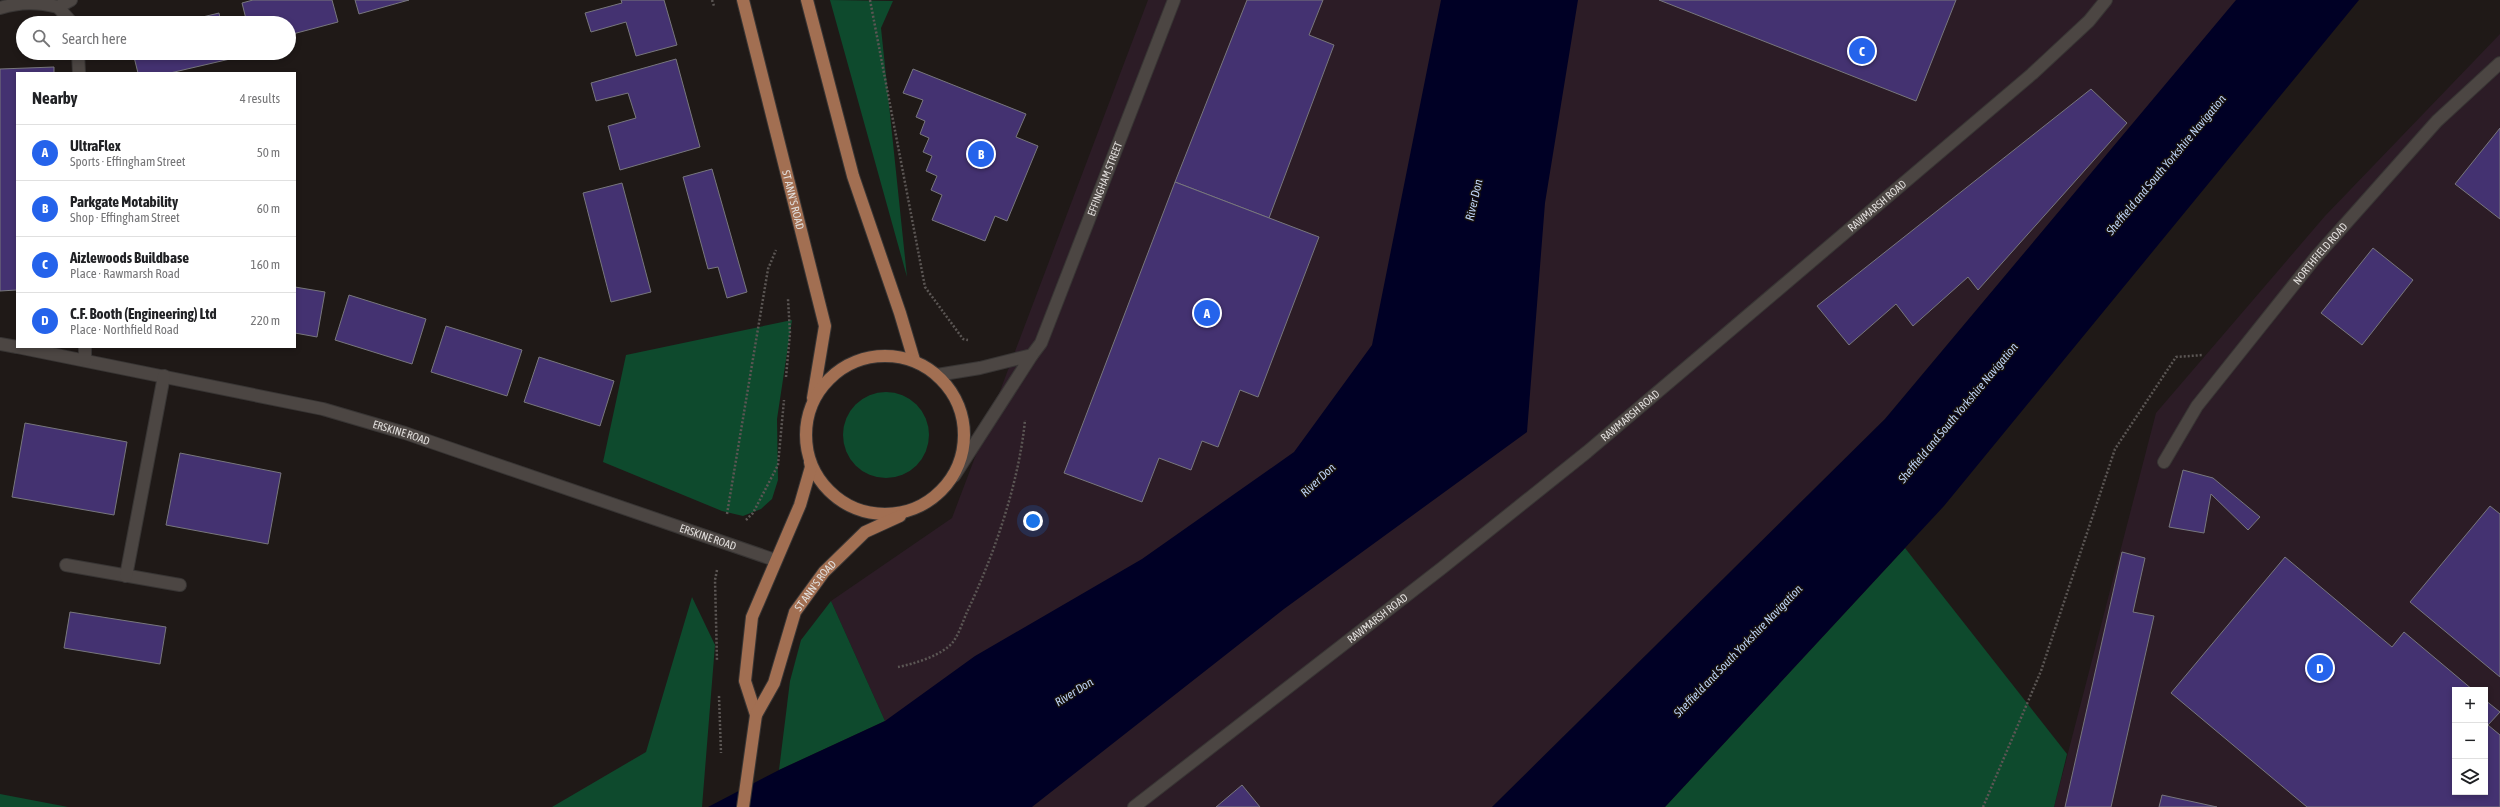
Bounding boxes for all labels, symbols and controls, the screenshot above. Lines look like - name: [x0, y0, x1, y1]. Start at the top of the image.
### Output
- search box: [16, 16, 296, 60]
- icon: search: [30, 27, 52, 49]
- text: Search here: [62, 30, 127, 47]
- pin: C: [1849, 36, 1875, 66]
- text: Nearby: [32, 88, 78, 108]
- text: 4 results: [240, 91, 280, 106]
- water label: Sheffield and South Yorkshire Navigation: [2103, 92, 2229, 239]
- text: UltraFlex: [70, 137, 121, 154]
- pin: B: [968, 139, 994, 169]
- street label: EFFINGHAM STREET: [1085, 140, 1124, 218]
- text: A: [42, 145, 48, 160]
- text: 50 m: [257, 145, 280, 160]
- text: Sports · Effingham Street: [70, 154, 186, 169]
- street label: ST ANN'S ROAD: [780, 169, 806, 231]
- water label: River Don: [1462, 178, 1486, 222]
- street label: RAWMARSH ROAD: [1845, 178, 1909, 234]
- text: Parkgate Motability: [70, 193, 178, 210]
- text: B: [42, 201, 48, 216]
- text: 60 m: [257, 201, 280, 216]
- text: Shop · Effingham Street: [70, 210, 180, 225]
- street label: NORTHFIELD ROAD: [2291, 220, 2350, 287]
- text: Aizlewoods Buildbase: [70, 249, 189, 266]
- text: C: [42, 257, 48, 272]
- text: 160 m: [251, 257, 280, 272]
- text: Place · Rawmarsh Road: [70, 266, 180, 281]
- pin: A: [1194, 298, 1220, 328]
- text: C.F. Booth (Engineering) Ltd: [70, 305, 217, 322]
- text: D: [41, 313, 49, 328]
- text: 220 m: [251, 313, 280, 328]
- text: Place · Northfield Road: [70, 322, 179, 337]
- water label: Sheffield and South Yorkshire Navigation: [1895, 340, 2021, 487]
- street label: RAWMARSH ROAD: [1598, 387, 1662, 444]
- street label: ERSKINE ROAD: [371, 418, 431, 447]
- water label: River Don: [1298, 460, 1338, 500]
- your location: [1023, 511, 1043, 531]
- street label: ERSKINE ROAD: [678, 522, 738, 552]
- street label: ST ANN'S ROAD: [792, 558, 838, 613]
- water label: Sheffield and South Yorkshire Navigation: [1670, 582, 1805, 721]
- street label: RAWMARSH ROAD: [1345, 591, 1410, 645]
- pin: D: [2307, 653, 2333, 683]
- water label: River Don: [1052, 675, 1096, 709]
- map controls: [2452, 687, 2488, 795]
- button: +: [2452, 687, 2488, 723]
- button: −: [2452, 723, 2488, 759]
- button: layers: [2452, 759, 2488, 795]

